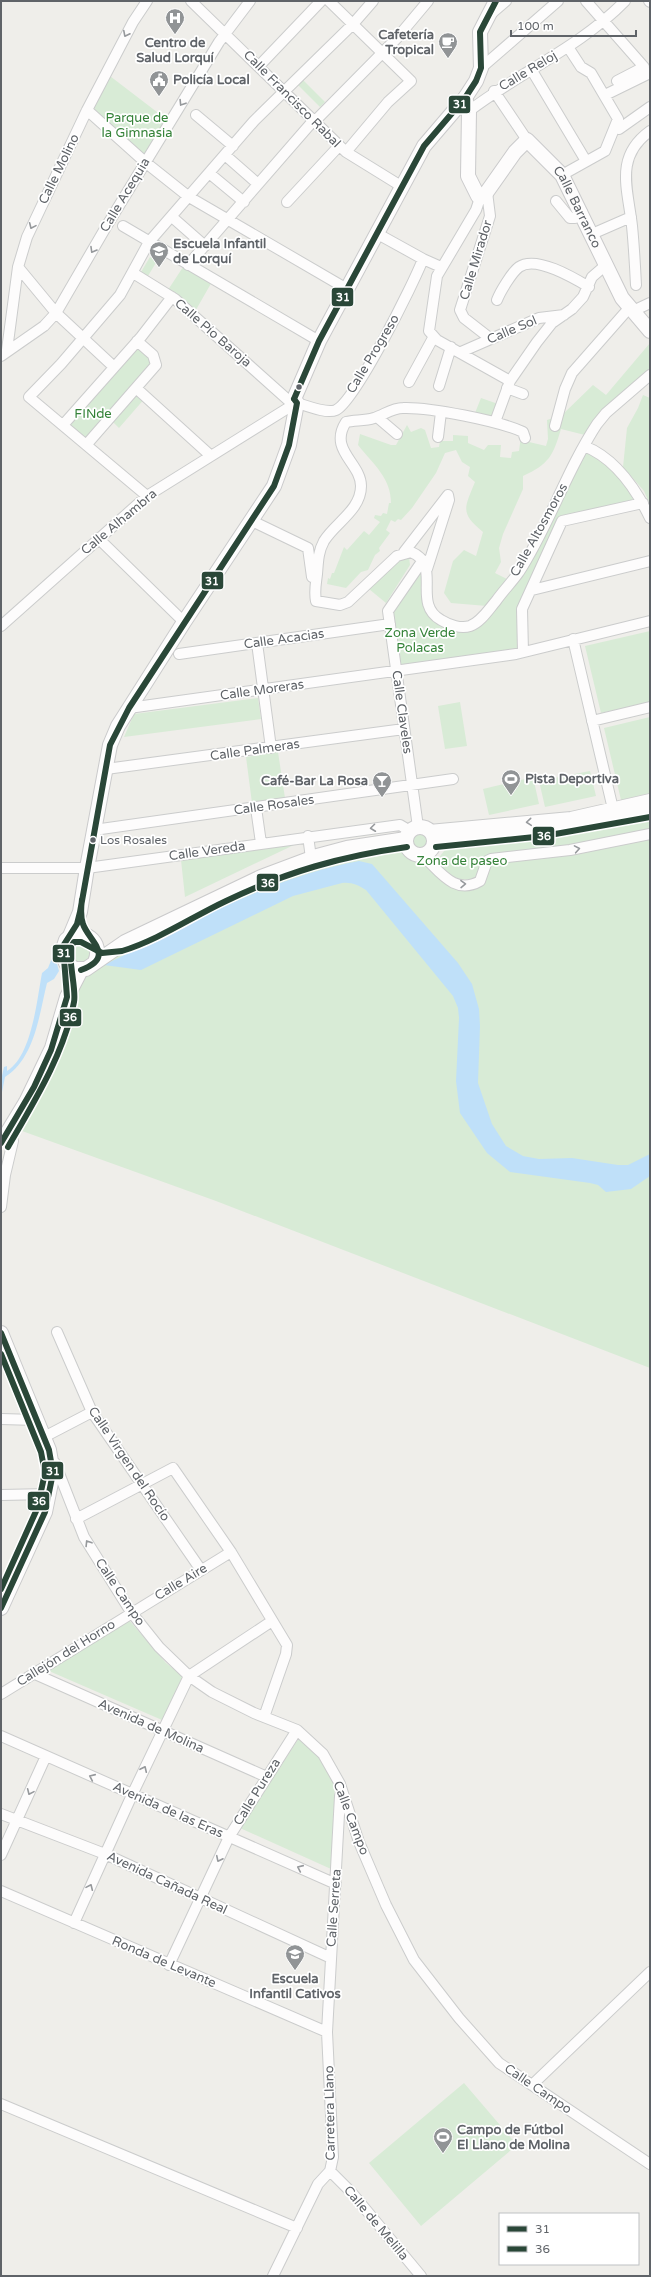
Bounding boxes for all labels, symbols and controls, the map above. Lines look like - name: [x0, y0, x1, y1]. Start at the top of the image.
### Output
- hospital icon: Centro de Salud Lorquí: [164, 7, 186, 35]
- scale bar: [511, 12, 636, 38]
- text: 100 m: [517, 19, 554, 33]
- place label: Cafetería Tropical: [378, 27, 434, 58]
- one-way arrow: [124, 30, 131, 37]
- cafe icon: Cafetería Tropical: [437, 31, 459, 59]
- place label: Centro de Salud Lorquí: [136, 35, 215, 66]
- street label: Calle Francisco Rabal: [240, 47, 344, 151]
- street label: Calle Reloj: [496, 48, 560, 94]
- public building icon: Policía Local: [148, 69, 170, 97]
- place label: Policía Local: [173, 72, 250, 88]
- line badge: 31: [448, 95, 471, 114]
- text: 31: [453, 98, 467, 111]
- one-way arrow: [179, 99, 186, 106]
- park label: Parque de la Gimnasia: [102, 110, 172, 141]
- street label: Calle Molino: [35, 131, 83, 207]
- street label: Calle Acequia: [97, 155, 153, 235]
- street label: Calle Barranco: [550, 163, 604, 251]
- street label: Calle Mirador: [456, 218, 496, 302]
- one-way arrow: [29, 222, 37, 230]
- place label: Escuela Infantil de Lorquí: [173, 236, 266, 267]
- school or university icon: Escuela Infantil de Lorquí: [148, 240, 170, 268]
- one-way arrow: [90, 246, 97, 253]
- line badge: 31: [331, 287, 354, 307]
- text: 31: [336, 291, 350, 304]
- street label: Calle Pío Baroja: [171, 295, 255, 371]
- street label: Calle Progreso: [343, 312, 403, 396]
- street label: Calle Sol: [485, 312, 539, 348]
- unlabelled marker: [294, 382, 304, 392]
- park label: FINde: [74, 406, 112, 422]
- street label: Calle Altosmoros: [507, 481, 571, 579]
- street label: Calle Alhambra: [78, 486, 160, 558]
- line badge: 31: [201, 571, 224, 590]
- text: 31: [205, 575, 219, 588]
- street label: Calle Acacias: [243, 625, 325, 653]
- park label: Zona Verde Polacas: [385, 625, 455, 656]
- street label: Calle Claveles: [388, 669, 416, 755]
- street label: Calle Moreras: [219, 676, 305, 704]
- street label: Calle Palmeras: [209, 736, 301, 764]
- sports icon: Pista Deportiva: [500, 768, 522, 796]
- bar icon: Café-Bar La Rosa: [371, 770, 393, 798]
- place label: Pista Deportiva: [525, 771, 619, 787]
- place label: Café-Bar La Rosa: [261, 773, 368, 789]
- street label: Calle Rosales: [233, 791, 315, 819]
- one-way arrow: [526, 817, 532, 826]
- one-way arrow: [370, 823, 377, 832]
- line badge: 36: [532, 826, 555, 846]
- text: 36: [537, 830, 551, 843]
- place label: Los Rosales: [100, 833, 167, 847]
- marker: Los Rosales: [88, 835, 98, 845]
- street label: Calle Vereda: [168, 838, 246, 864]
- one-way arrow: [574, 845, 580, 854]
- park label: Zona de paseo: [417, 853, 507, 869]
- line badge: 36: [256, 873, 279, 892]
- text: 36: [261, 877, 275, 890]
- one-way arrow: [460, 880, 466, 888]
- line badge: 31: [52, 944, 75, 963]
- text: 31: [57, 947, 71, 960]
- line badge: 36: [59, 1008, 82, 1027]
- text: 36: [63, 1011, 77, 1024]
- street label: Calle Virgen del Rocío: [85, 1404, 173, 1524]
- line badge: 31: [41, 1461, 64, 1480]
- text: 31: [46, 1465, 60, 1478]
- line badge: 36: [27, 1491, 50, 1511]
- text: 36: [32, 1495, 46, 1508]
- one-way arrow: [86, 1541, 93, 1548]
- street label: Calle Campo: [92, 1555, 148, 1629]
- street label: Calle Aire: [152, 1560, 210, 1604]
- street label: Callejón del Horno: [14, 1616, 118, 1690]
- street label: Avenida de Molina: [96, 1695, 206, 1757]
- street label: Calle Pureza: [230, 1756, 284, 1828]
- one-way arrow: [139, 1765, 147, 1773]
- one-way arrow: [88, 1774, 96, 1782]
- street label: Avenida de las Eras: [110, 1778, 226, 1842]
- street label: Calle Campo: [330, 1779, 372, 1857]
- one-way arrow: [27, 1787, 35, 1795]
- street label: Avenida Cañada Real: [104, 1848, 230, 1918]
- one-way arrow: [216, 1854, 224, 1862]
- one-way arrow: [297, 1865, 304, 1873]
- street label: Calle Serreta: [323, 1868, 345, 1948]
- one-way arrow: [85, 1884, 93, 1892]
- street label: Ronda de Levante: [109, 1933, 219, 1991]
- school or university icon: Escuela Infantil Cativos: [284, 1943, 306, 1971]
- place label: Escuela Infantil Cativos: [249, 1971, 341, 2002]
- street label: Calle Campo: [501, 2061, 575, 2117]
- street label: Carretera Llano: [321, 2065, 339, 2161]
- place label: Campo de Fútbol El Llano de Molina: [457, 2122, 570, 2153]
- sports icon: Campo de Fútbol El Llano de Molina: [432, 2126, 454, 2154]
- street label: Calle de Melilla: [340, 2182, 412, 2264]
- legend: [499, 2213, 639, 2265]
- text: 31: [535, 2222, 550, 2236]
- text: 36: [535, 2242, 550, 2256]

